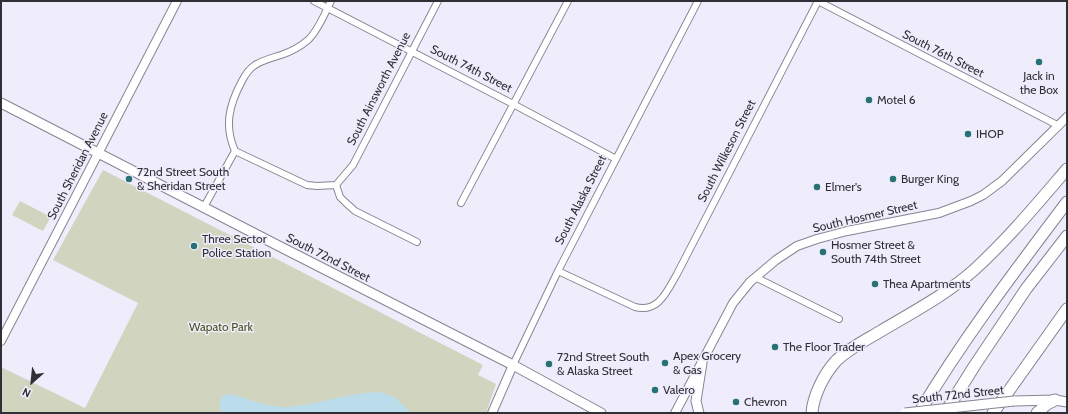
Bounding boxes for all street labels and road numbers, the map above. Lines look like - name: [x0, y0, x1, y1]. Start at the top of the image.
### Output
- street label: South 76th Street: [900, 27, 986, 81]
- street label: South Ainsworth Avenue: [344, 30, 414, 148]
- street label: South 74th Street: [428, 42, 514, 96]
- street label: South Wilkeson Street: [695, 97, 759, 205]
- street label: South Sheridan Avenue: [45, 110, 111, 222]
- street label: South Alaska Street: [552, 153, 610, 247]
- street label: South Hosmer Street: [811, 198, 919, 236]
- street label: South 72nd Street: [284, 231, 372, 285]
- street label: South 72nd Street: [911, 383, 1005, 407]

